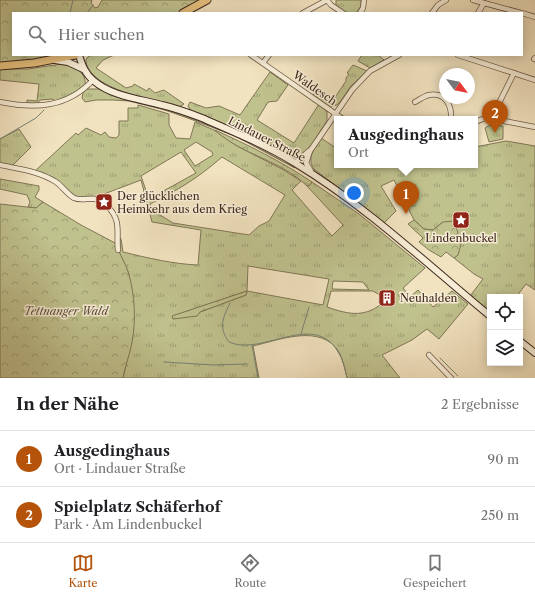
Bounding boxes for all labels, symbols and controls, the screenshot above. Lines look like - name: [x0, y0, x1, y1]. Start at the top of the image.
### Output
- search box: [12, 12, 523, 56]
- icon: search: [26, 23, 48, 45]
- text: Hier suchen: [58, 25, 145, 44]
- street label: Waldesch: [290, 67, 340, 108]
- north arrow: [439, 68, 475, 104]
- pin: 2: [482, 100, 508, 133]
- street label: Lindauer Straße: [226, 113, 308, 165]
- popup: [334, 116, 478, 168]
- text: Ausgedinghaus: [348, 125, 464, 144]
- text: Ort: [348, 144, 369, 160]
- pin: 1: [393, 181, 419, 214]
- your location: [344, 183, 364, 203]
- place label: Der glücklichen Heimkehr aus dem Krieg: [117, 189, 247, 216]
- place icon: Der glücklichen Heimkehr aus dem Krieg: [94, 192, 114, 212]
- place icon: Lindenbuckel: [451, 210, 471, 230]
- place label: Lindenbuckel: [425, 231, 498, 245]
- building icon: Neuhalden: [377, 288, 397, 308]
- place label: Neuhalden: [400, 291, 458, 305]
- map controls: [487, 294, 523, 366]
- button: locate: [487, 294, 523, 330]
- park label: Tettnanger Wald: [24, 304, 109, 318]
- button: layers: [487, 330, 523, 366]
- text: In der Nähe: [16, 394, 119, 414]
- text: 2 Ergebnisse: [441, 396, 519, 412]
- text: Ausgedinghaus: [54, 441, 170, 460]
- text: 1: [26, 451, 32, 467]
- text: 90 m: [488, 451, 519, 467]
- text: Ort · Lindauer Straße: [54, 460, 186, 476]
- text: Spielplatz Schäferhof: [54, 497, 221, 516]
- text: 2: [25, 507, 33, 523]
- text: 250 m: [481, 507, 519, 523]
- text: Park · Am Lindenbuckel: [54, 516, 202, 532]
- tab: Karte: [68, 552, 98, 590]
- tab: Route: [235, 552, 266, 590]
- tab: Gespeichert: [403, 552, 466, 590]

